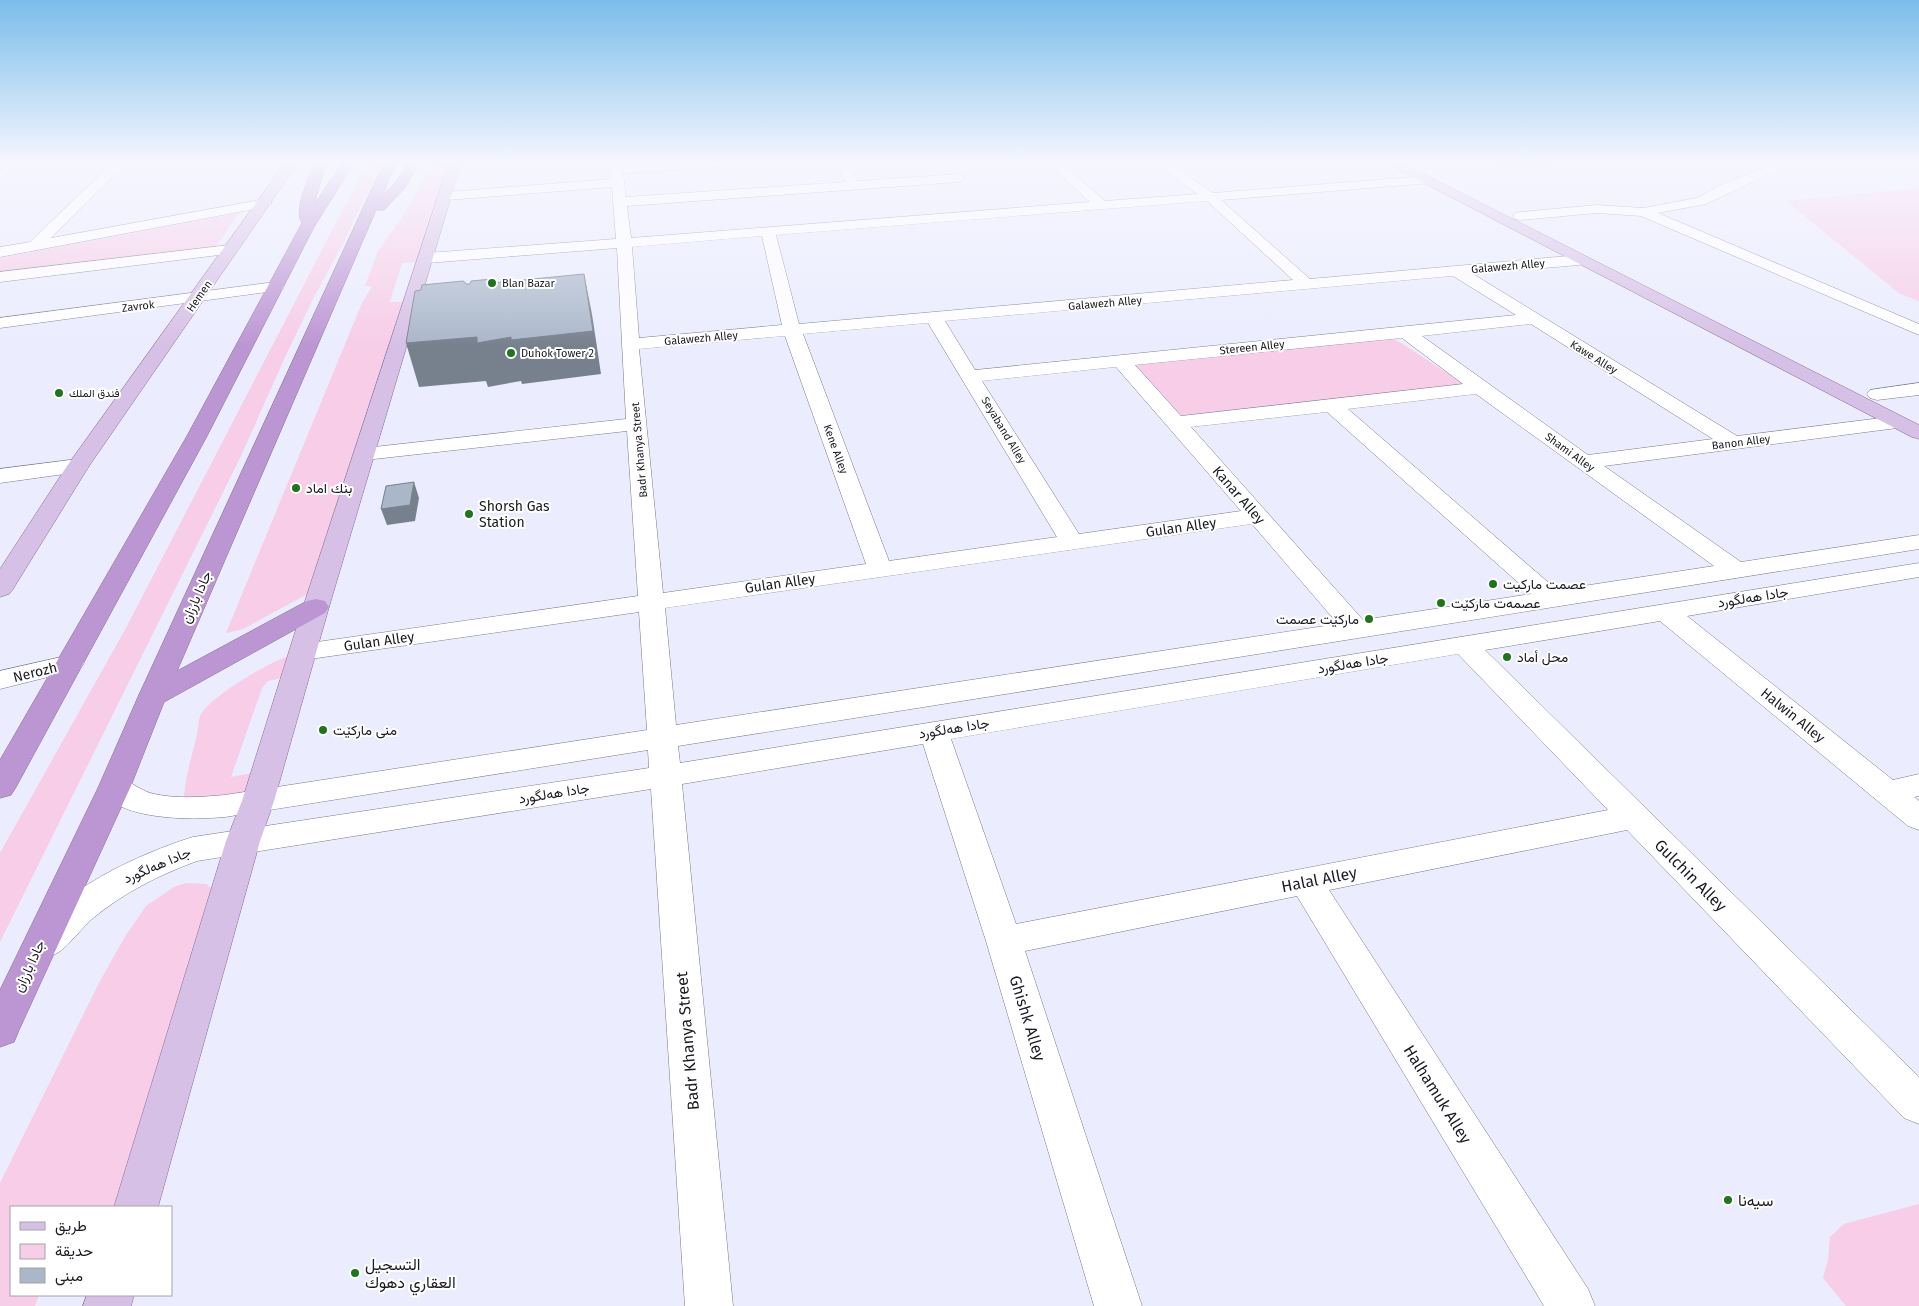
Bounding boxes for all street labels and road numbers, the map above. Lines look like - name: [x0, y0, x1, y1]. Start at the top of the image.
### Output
- street label: Galawezh Alley: [1471, 257, 1546, 276]
- street label: Hemen: [184, 278, 215, 314]
- street label: Galawezh Alley: [1068, 294, 1143, 313]
- street label: Zavrok: [121, 298, 155, 315]
- street label: Galawezh Alley: [664, 329, 739, 348]
- street label: Stereen Alley: [1219, 338, 1286, 357]
- street label: Kawe Alley: [1568, 338, 1620, 377]
- street label: Seyaband Alley: [979, 395, 1029, 466]
- street label: Badr Khanya Street: [629, 402, 650, 498]
- street label: Kene Alley: [821, 423, 851, 476]
- street label: Shami Alley: [1542, 430, 1597, 475]
- street label: Banon Alley: [1711, 432, 1772, 453]
- street label: Kanar Alley: [1209, 463, 1269, 528]
- street label: Gulan Alley: [1145, 514, 1218, 541]
- street label: جادا بارزان: [177, 568, 216, 626]
- street label: Gulan Alley: [744, 570, 817, 597]
- street label: جادا هەلگورد: [1716, 584, 1790, 611]
- street label: Gulan Alley: [343, 628, 416, 655]
- street label: جادا هەلگورد: [1316, 650, 1390, 677]
- street label: Nerozh: [11, 659, 59, 686]
- street label: Halwin Alley: [1757, 684, 1828, 746]
- street label: جادا هەلگورد: [917, 715, 991, 742]
- street label: جادا هەلگورد: [517, 780, 591, 807]
- street label: Gulchin Alley: [1651, 835, 1731, 915]
- street label: جادا هەلگورد: [121, 844, 193, 887]
- street label: Halal Alley: [1280, 863, 1359, 896]
- street label: جادا بارزان: [10, 937, 49, 995]
- street label: Badr Khanya Street: [672, 971, 703, 1111]
- street label: Ghishk Alley: [1006, 973, 1050, 1063]
- street label: Halhamuk Alley: [1400, 1041, 1476, 1147]

